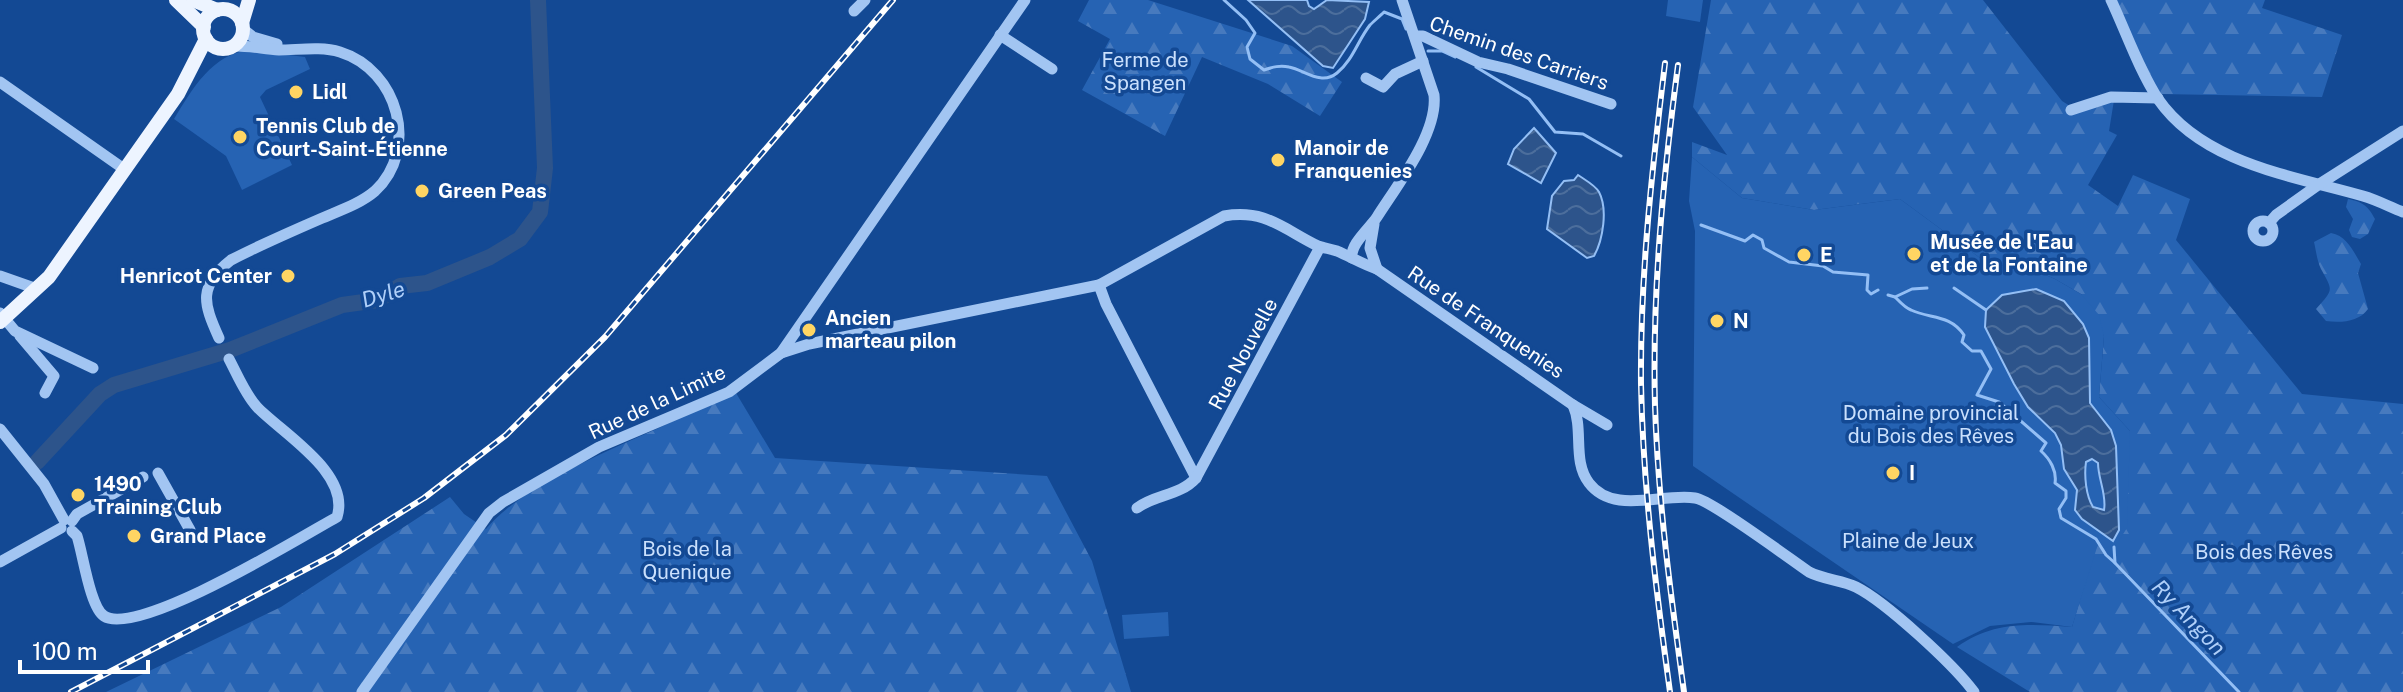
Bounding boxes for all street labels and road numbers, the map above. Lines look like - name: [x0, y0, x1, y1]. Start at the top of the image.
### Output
- street label: Chemin des Carriers: [1426, 11, 1612, 95]
- street label: Rue de Franquenies: [1403, 261, 1569, 383]
- street label: Rue Nouvelle: [1204, 294, 1282, 414]
- street label: Rue de la Limite: [585, 360, 729, 444]

